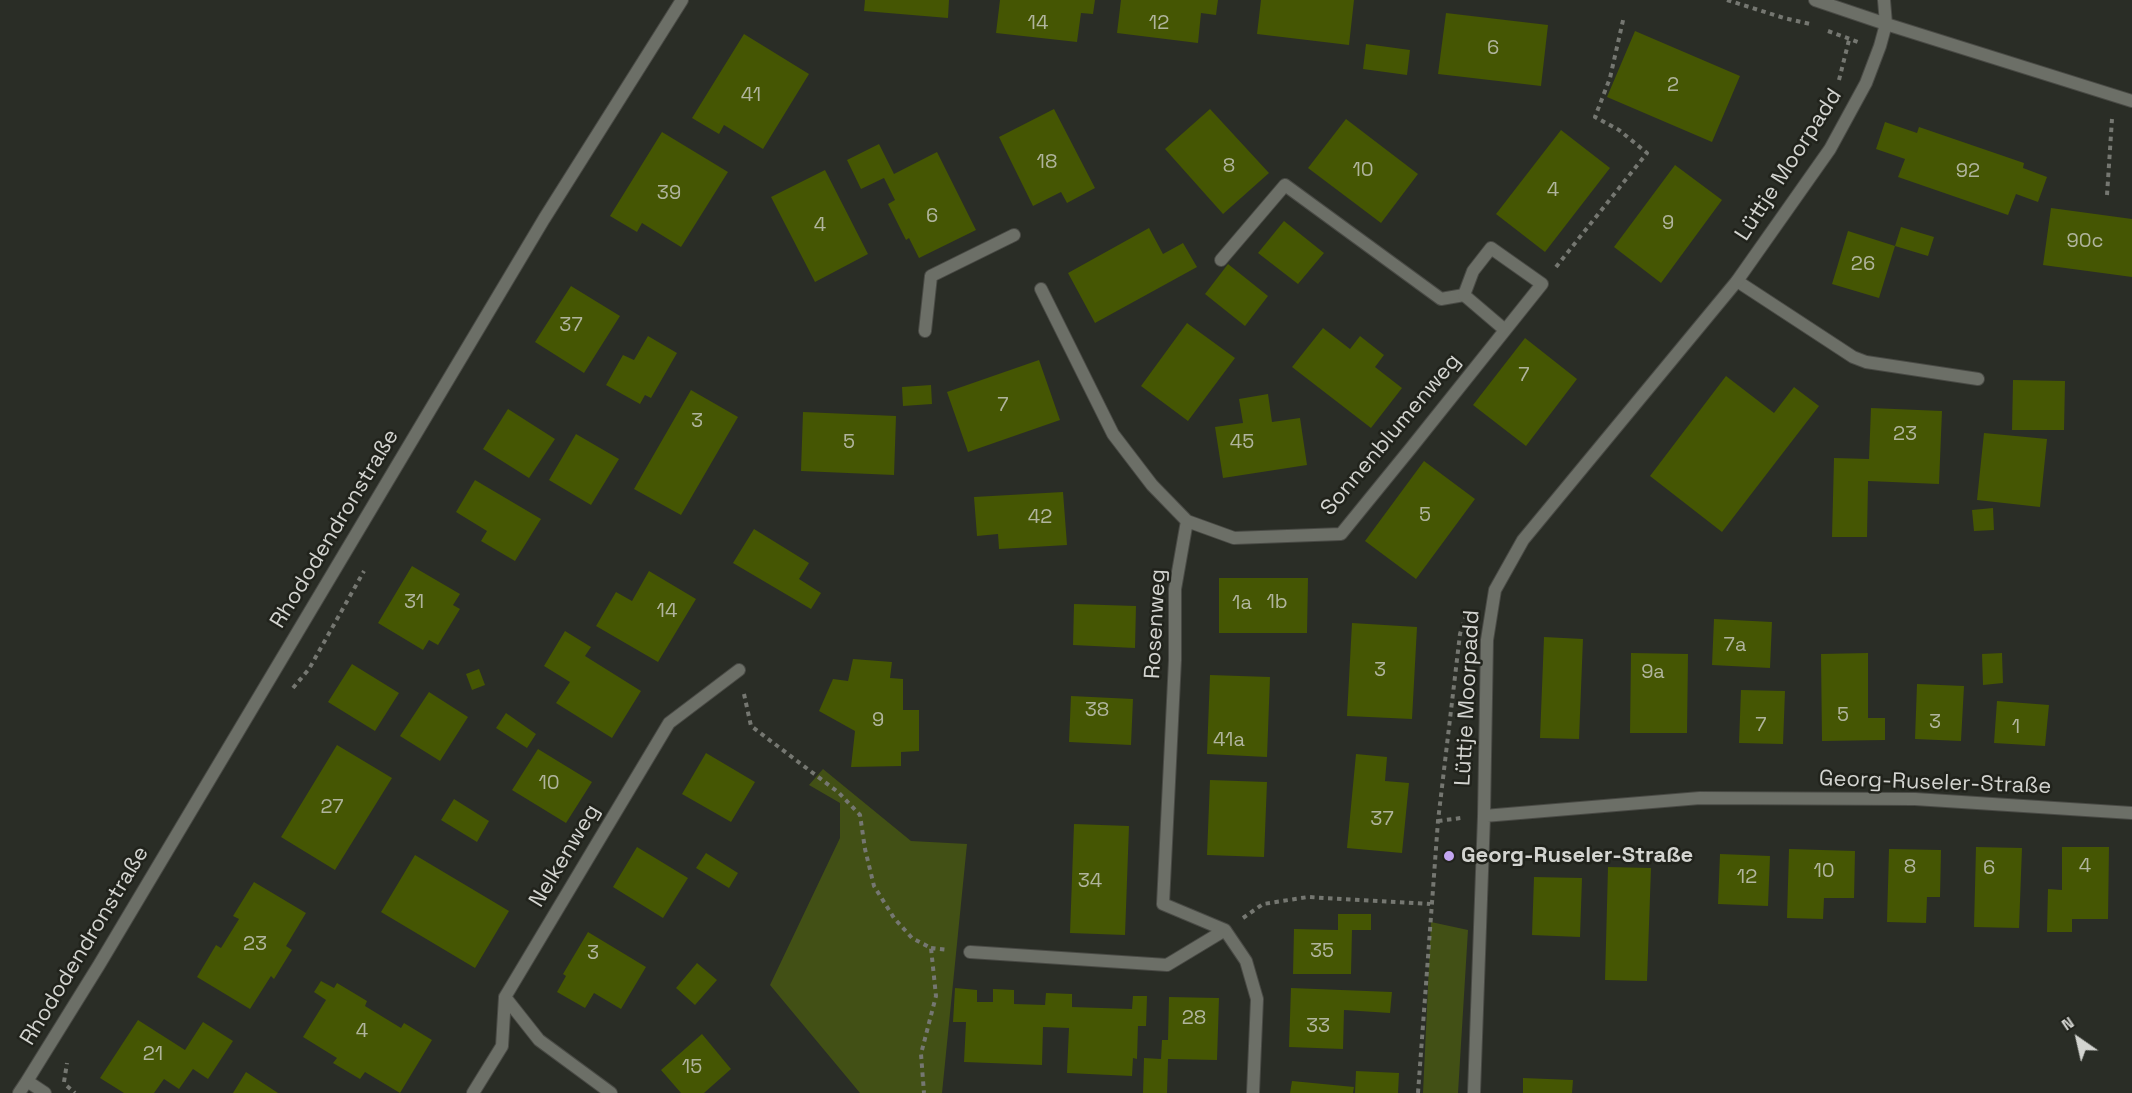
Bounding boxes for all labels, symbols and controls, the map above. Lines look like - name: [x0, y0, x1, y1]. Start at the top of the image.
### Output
- house number: 14: [1028, 12, 1048, 36]
- house number: 12: [1149, 12, 1169, 36]
- house number: 6: [1487, 37, 1499, 61]
- house number: 2: [1667, 74, 1679, 98]
- house number: 41: [741, 84, 761, 108]
- street label: Lüttje Moorpadd: [1730, 84, 1848, 246]
- house number: 18: [1037, 151, 1057, 175]
- house number: 8: [1223, 155, 1235, 179]
- house number: 10: [1352, 159, 1374, 183]
- house number: 92: [1956, 160, 1980, 184]
- house number: 4: [1547, 179, 1559, 203]
- house number: 39: [657, 182, 681, 206]
- house number: 6: [926, 205, 938, 229]
- house number: 9: [1662, 212, 1674, 236]
- house number: 4: [814, 214, 826, 238]
- house number: 90c: [2066, 230, 2104, 254]
- house number: 26: [1851, 253, 1875, 277]
- house number: 37: [559, 314, 583, 338]
- street label: Sonnenblumenweg: [1315, 349, 1467, 521]
- house number: 7: [1518, 364, 1530, 388]
- house number: 7: [997, 394, 1009, 418]
- house number: 3: [691, 410, 703, 434]
- house number: 23: [1893, 423, 1917, 447]
- street label: Rhododendronstraße: [265, 425, 405, 633]
- house number: 5: [843, 431, 855, 455]
- house number: 45: [1230, 431, 1254, 455]
- house number: 5: [1419, 504, 1431, 528]
- house number: 42: [1028, 506, 1052, 530]
- street label: Rosenweg: [1140, 568, 1172, 680]
- house number: 31: [404, 591, 424, 615]
- house number: 1b: [1266, 591, 1288, 615]
- house number: 1a: [1232, 592, 1252, 616]
- house number: 14: [657, 600, 677, 624]
- street label: Lüttje Moorpadd: [1450, 609, 1486, 787]
- house number: 7a: [1724, 634, 1746, 658]
- house number: 3: [1374, 659, 1386, 683]
- house number: 9a: [1641, 661, 1665, 685]
- house number: 38: [1085, 699, 1109, 723]
- house number: 5: [1837, 704, 1849, 728]
- house number: 9: [872, 709, 884, 733]
- house number: 3: [1929, 711, 1941, 735]
- house number: 7: [1755, 714, 1767, 738]
- house number: 1: [2012, 716, 2020, 740]
- house number: 41a: [1213, 729, 1245, 753]
- street label: Georg-Ruseler-Straße: [1818, 766, 2052, 800]
- house number: 10: [538, 772, 560, 796]
- house number: 27: [320, 796, 344, 820]
- street label: Nelkenweg: [524, 800, 606, 912]
- house number: 37: [1370, 808, 1394, 832]
- street label: Rhododendronstraße: [15, 842, 155, 1050]
- place label: Georg-Ruseler-Straße: [1461, 843, 1693, 869]
- marker: Georg-Ruseler-Straße: [1442, 849, 1456, 863]
- house number: 4: [2079, 855, 2091, 879]
- house number: 8: [1904, 856, 1916, 880]
- house number: 6: [1983, 857, 1995, 881]
- house number: 10: [1813, 860, 1835, 884]
- house number: 12: [1737, 866, 1757, 890]
- house number: 34: [1078, 870, 1102, 894]
- house number: 23: [243, 933, 267, 957]
- house number: 35: [1310, 940, 1334, 964]
- house number: 3: [587, 942, 599, 966]
- house number: 28: [1182, 1007, 1206, 1031]
- north arrow: [2048, 1009, 2108, 1069]
- text: N: [2057, 1012, 2078, 1035]
- house number: 33: [1306, 1015, 1330, 1039]
- house number: 4: [356, 1020, 368, 1044]
- house number: 21: [143, 1043, 163, 1067]
- house number: 15: [682, 1056, 702, 1080]

